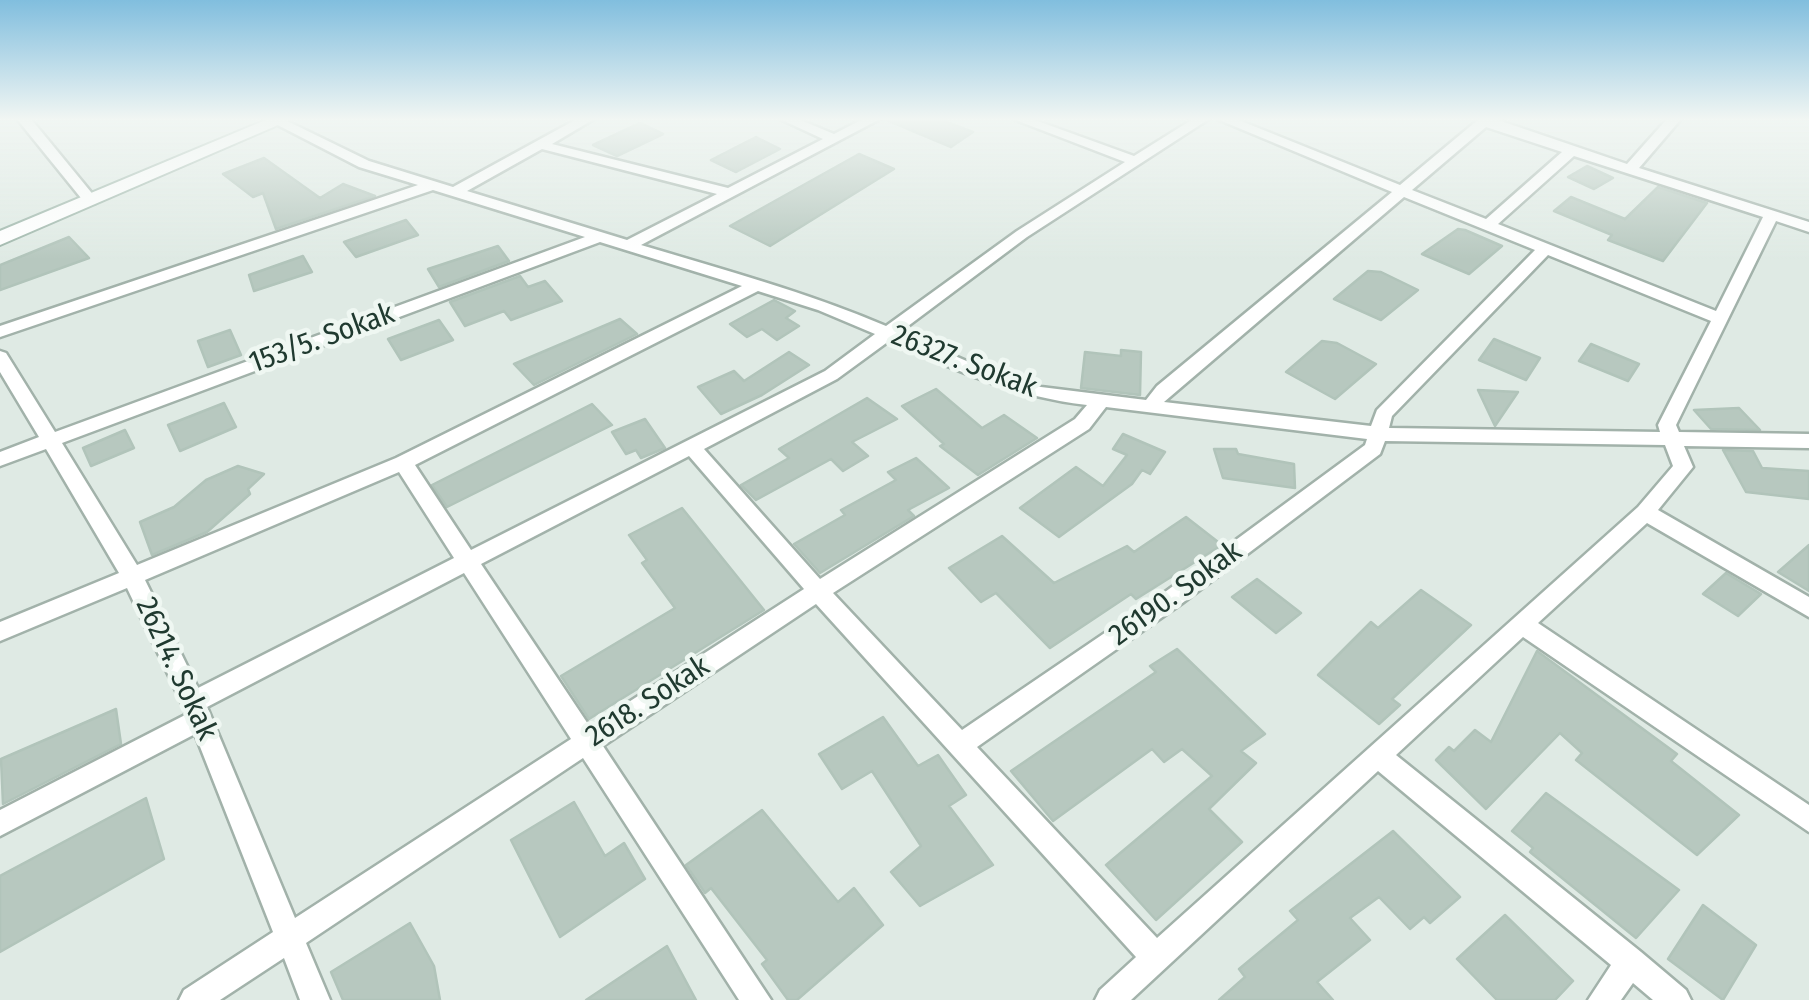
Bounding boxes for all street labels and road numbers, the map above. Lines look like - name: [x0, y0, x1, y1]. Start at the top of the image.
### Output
- street label: 153/5. Sokak: [245, 296, 399, 382]
- street label: 26327. Sokak: [886, 318, 1042, 406]
- street label: 26190. Sokak: [1103, 534, 1249, 654]
- street label: 26214. Sokak: [127, 592, 225, 746]
- street label: 2618. Sokak: [580, 649, 716, 755]

